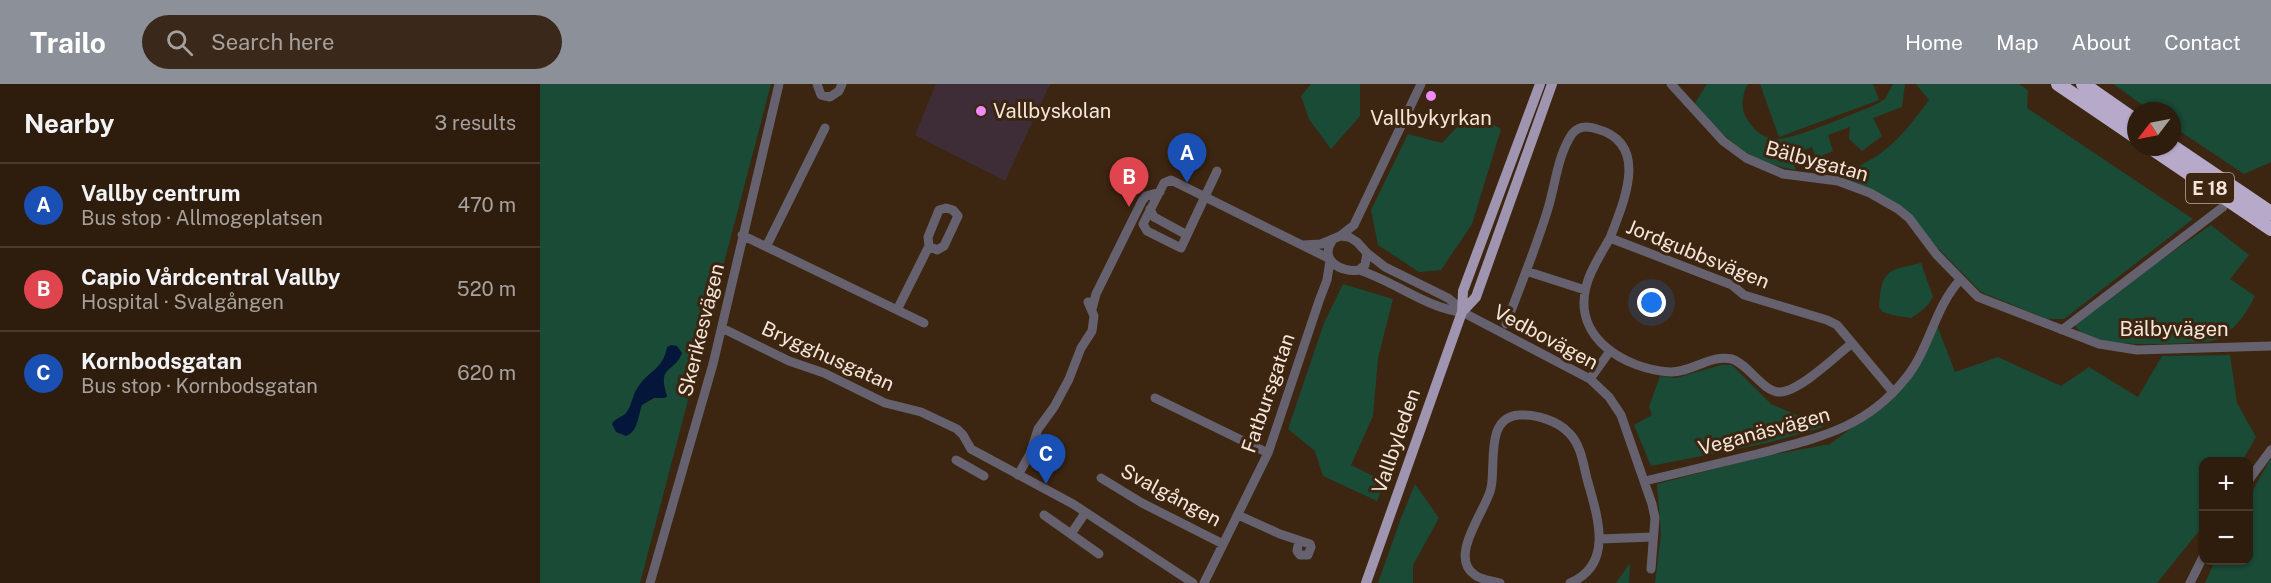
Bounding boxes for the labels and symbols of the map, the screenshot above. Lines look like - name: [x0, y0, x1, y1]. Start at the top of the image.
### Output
- marker: Vallbykyrkan: [1424, 89, 1438, 103]
- place label: Vallbyskolan: [993, 99, 1111, 123]
- north arrow: [2127, 102, 2181, 156]
- marker: Vallbyskolan: [974, 104, 988, 118]
- place label: Vallbykyrkan: [1370, 106, 1492, 130]
- pin: A: [1168, 134, 1206, 183]
- street label: Bälbygatan: [1763, 136, 1871, 186]
- pin: B: [1110, 158, 1148, 207]
- road number: E 18: [2186, 173, 2234, 203]
- street label: Jordgubbsvägen: [1623, 214, 1773, 294]
- street label: Skerikesvägen: [673, 261, 729, 399]
- your location: [1637, 288, 1666, 317]
- street label: Vedbovägen: [1490, 299, 1602, 375]
- street label: Brygghusgatan: [758, 316, 898, 396]
- street label: Bälbyvägen: [2119, 317, 2229, 341]
- street label: Fatbursgatan: [1236, 330, 1300, 456]
- street label: Vallbyleden: [1367, 385, 1425, 497]
- street label: Veganäsvägen: [1695, 402, 1833, 460]
- pin: C: [1026, 434, 1066, 484]
- street label: Svalgången: [1117, 458, 1225, 532]

